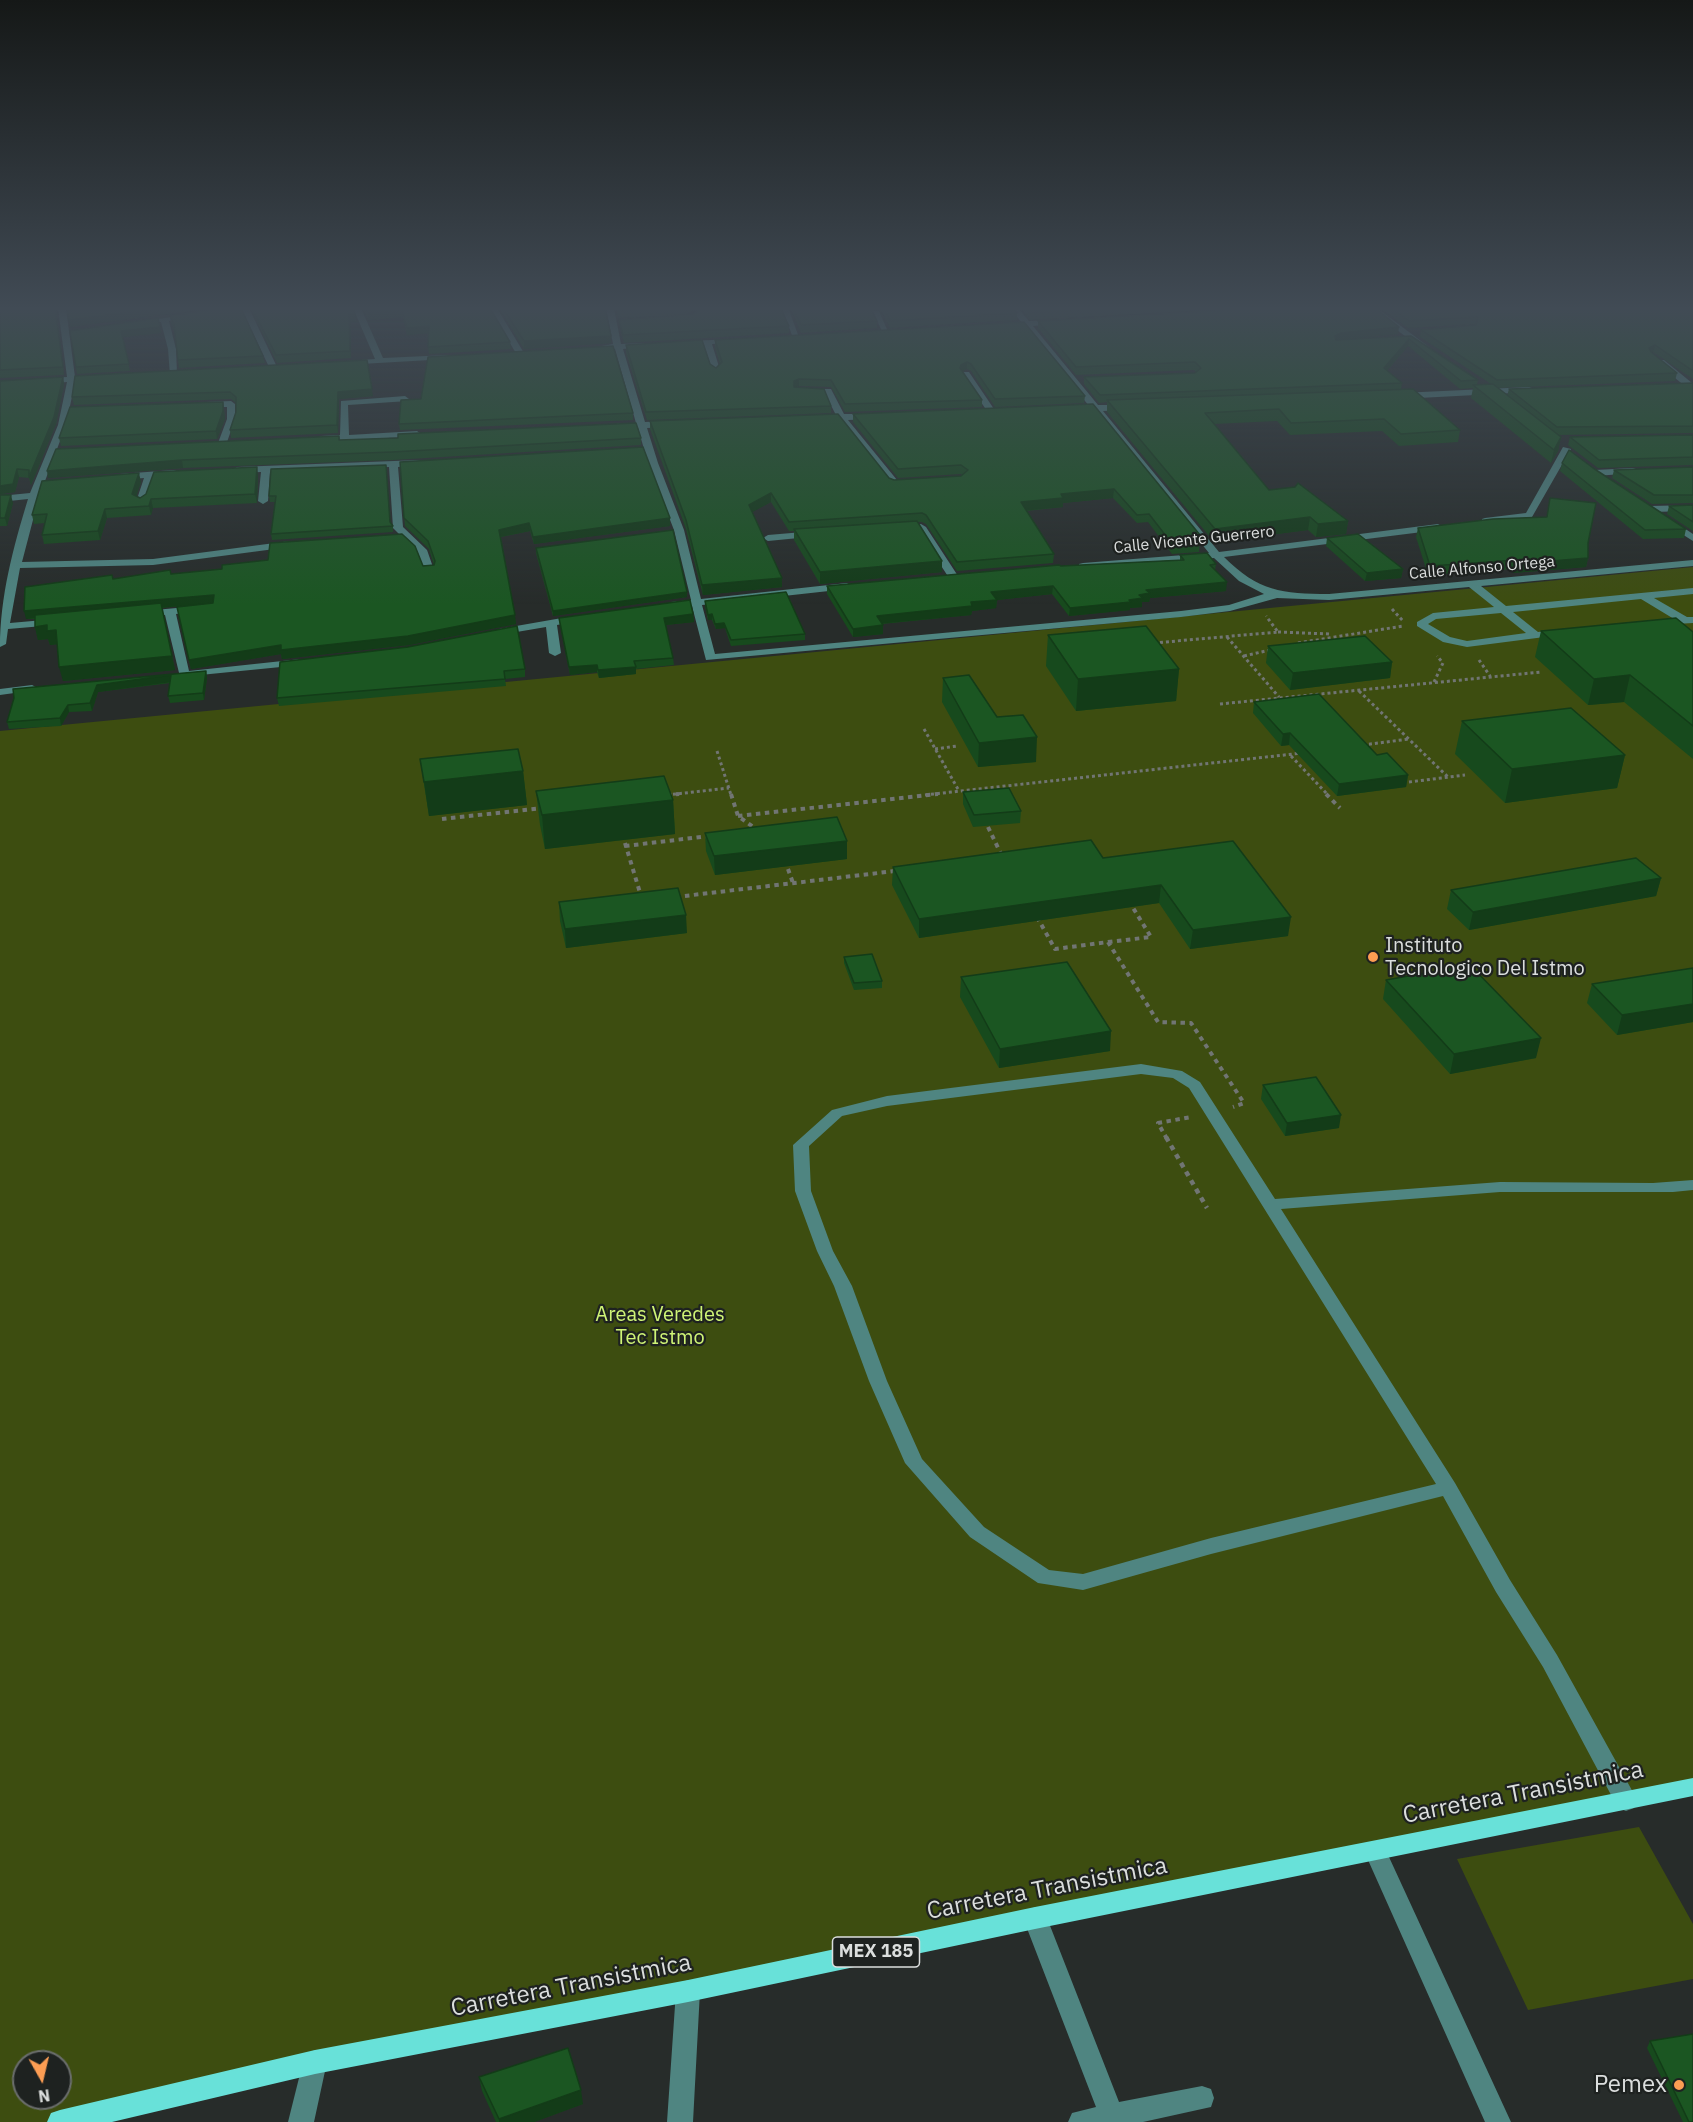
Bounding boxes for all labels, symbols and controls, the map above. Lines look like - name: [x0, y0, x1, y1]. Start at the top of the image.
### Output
- street label: Calle Vicente Guerrero: [1113, 522, 1275, 558]
- street label: Calle Alfonso Ortega: [1408, 552, 1556, 584]
- place label: Instituto Tecnologico Del Istmo: [1385, 934, 1585, 981]
- marker: Instituto Tecnologico Del Istmo: [1366, 950, 1380, 964]
- park label: Areas Veredes Tec Istmo: [595, 1303, 725, 1350]
- street label: Carretera Transistmica: [1400, 1756, 1646, 1830]
- street label: Carretera Transistmica: [924, 1852, 1170, 1926]
- road number: MEX 185: [832, 1937, 920, 1967]
- street label: Carretera Transistmica: [448, 1949, 694, 2023]
- north arrow: [12, 2050, 72, 2110]
- place label: Pemex: [1594, 2071, 1667, 2099]
- marker: Pemex: [1672, 2078, 1686, 2092]
- text: N: [37, 2085, 51, 2107]

